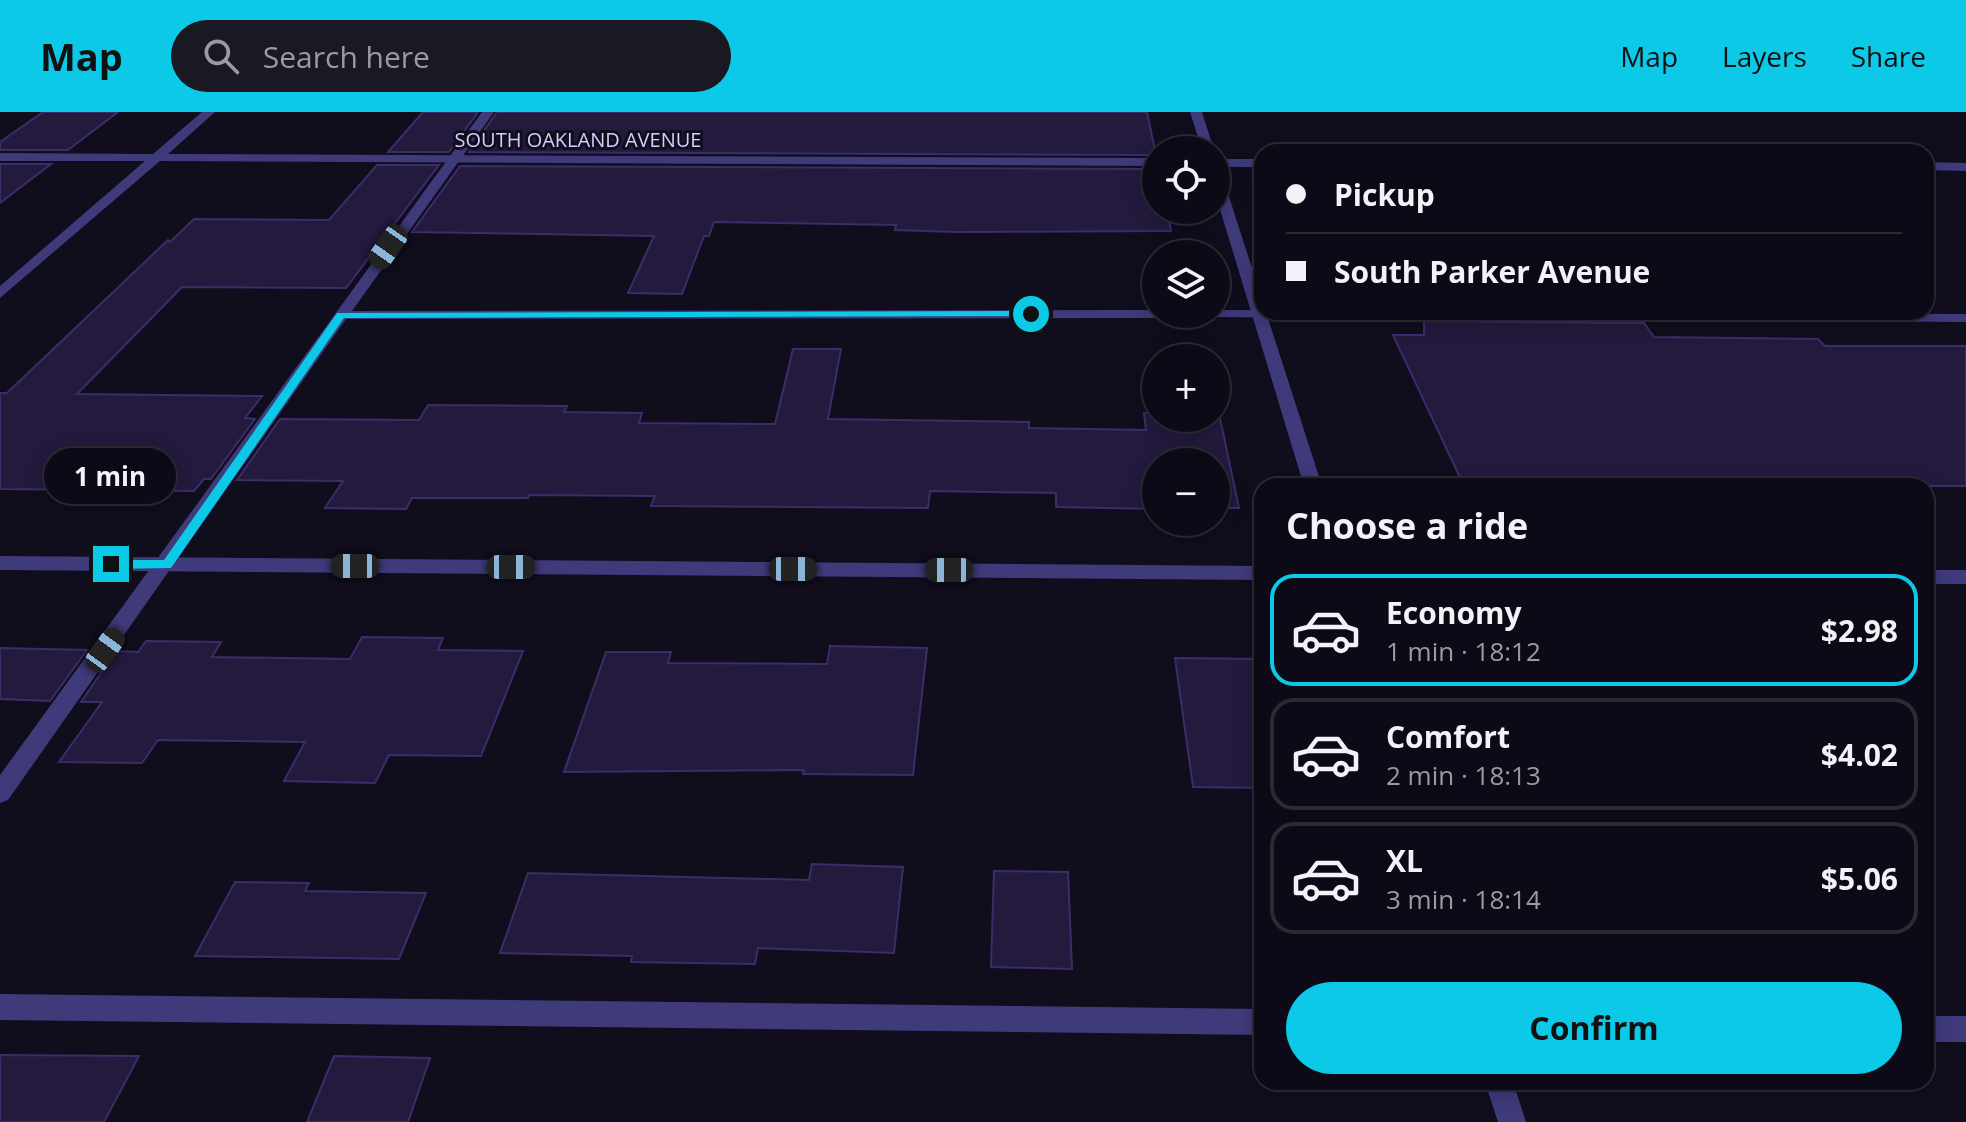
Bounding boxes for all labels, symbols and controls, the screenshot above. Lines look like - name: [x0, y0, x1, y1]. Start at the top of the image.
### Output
- search box: [171, 20, 731, 92]
- text: Map: [40, 30, 123, 82]
- icon: search: [199, 34, 243, 78]
- text: Search here: [263, 36, 430, 77]
- text: Map: [1620, 37, 1678, 75]
- text: Layers: [1722, 37, 1807, 75]
- text: Share: [1851, 37, 1926, 75]
- street label: SOUTH OAKLAND AVENUE: [455, 126, 701, 153]
- map controls: [1142, 136, 1230, 536]
- button: locate: [1142, 136, 1230, 224]
- text: Pickup: [1334, 174, 1435, 215]
- car: [364, 220, 412, 274]
- button: layers: [1142, 240, 1230, 328]
- text: South Parker Avenue: [1334, 251, 1650, 292]
- route start: [1013, 296, 1049, 332]
- button: +: [1142, 344, 1230, 432]
- callout: 1 min: [45, 448, 177, 504]
- button: −: [1142, 448, 1230, 536]
- text: 1 min: [74, 458, 146, 494]
- text: Choose a ride: [1286, 501, 1528, 550]
- route end: [93, 546, 129, 582]
- car: [331, 554, 379, 578]
- car: [487, 555, 535, 579]
- car: [769, 557, 817, 581]
- car: [925, 558, 973, 582]
- text: Economy: [1386, 592, 1522, 633]
- icon: car: [1290, 594, 1362, 666]
- text: $2.98: [1821, 610, 1898, 651]
- car: [81, 624, 129, 676]
- text: 1 min · 18:12: [1386, 633, 1541, 669]
- text: Comfort: [1386, 716, 1510, 757]
- icon: car: [1290, 718, 1362, 790]
- text: $4.02: [1821, 734, 1898, 775]
- text: 2 min · 18:13: [1386, 757, 1541, 793]
- text: XL: [1386, 840, 1423, 881]
- icon: car: [1290, 842, 1362, 914]
- text: $5.06: [1821, 858, 1898, 899]
- text: 3 min · 18:14: [1386, 881, 1541, 917]
- button: Confirm: [1286, 982, 1902, 1074]

